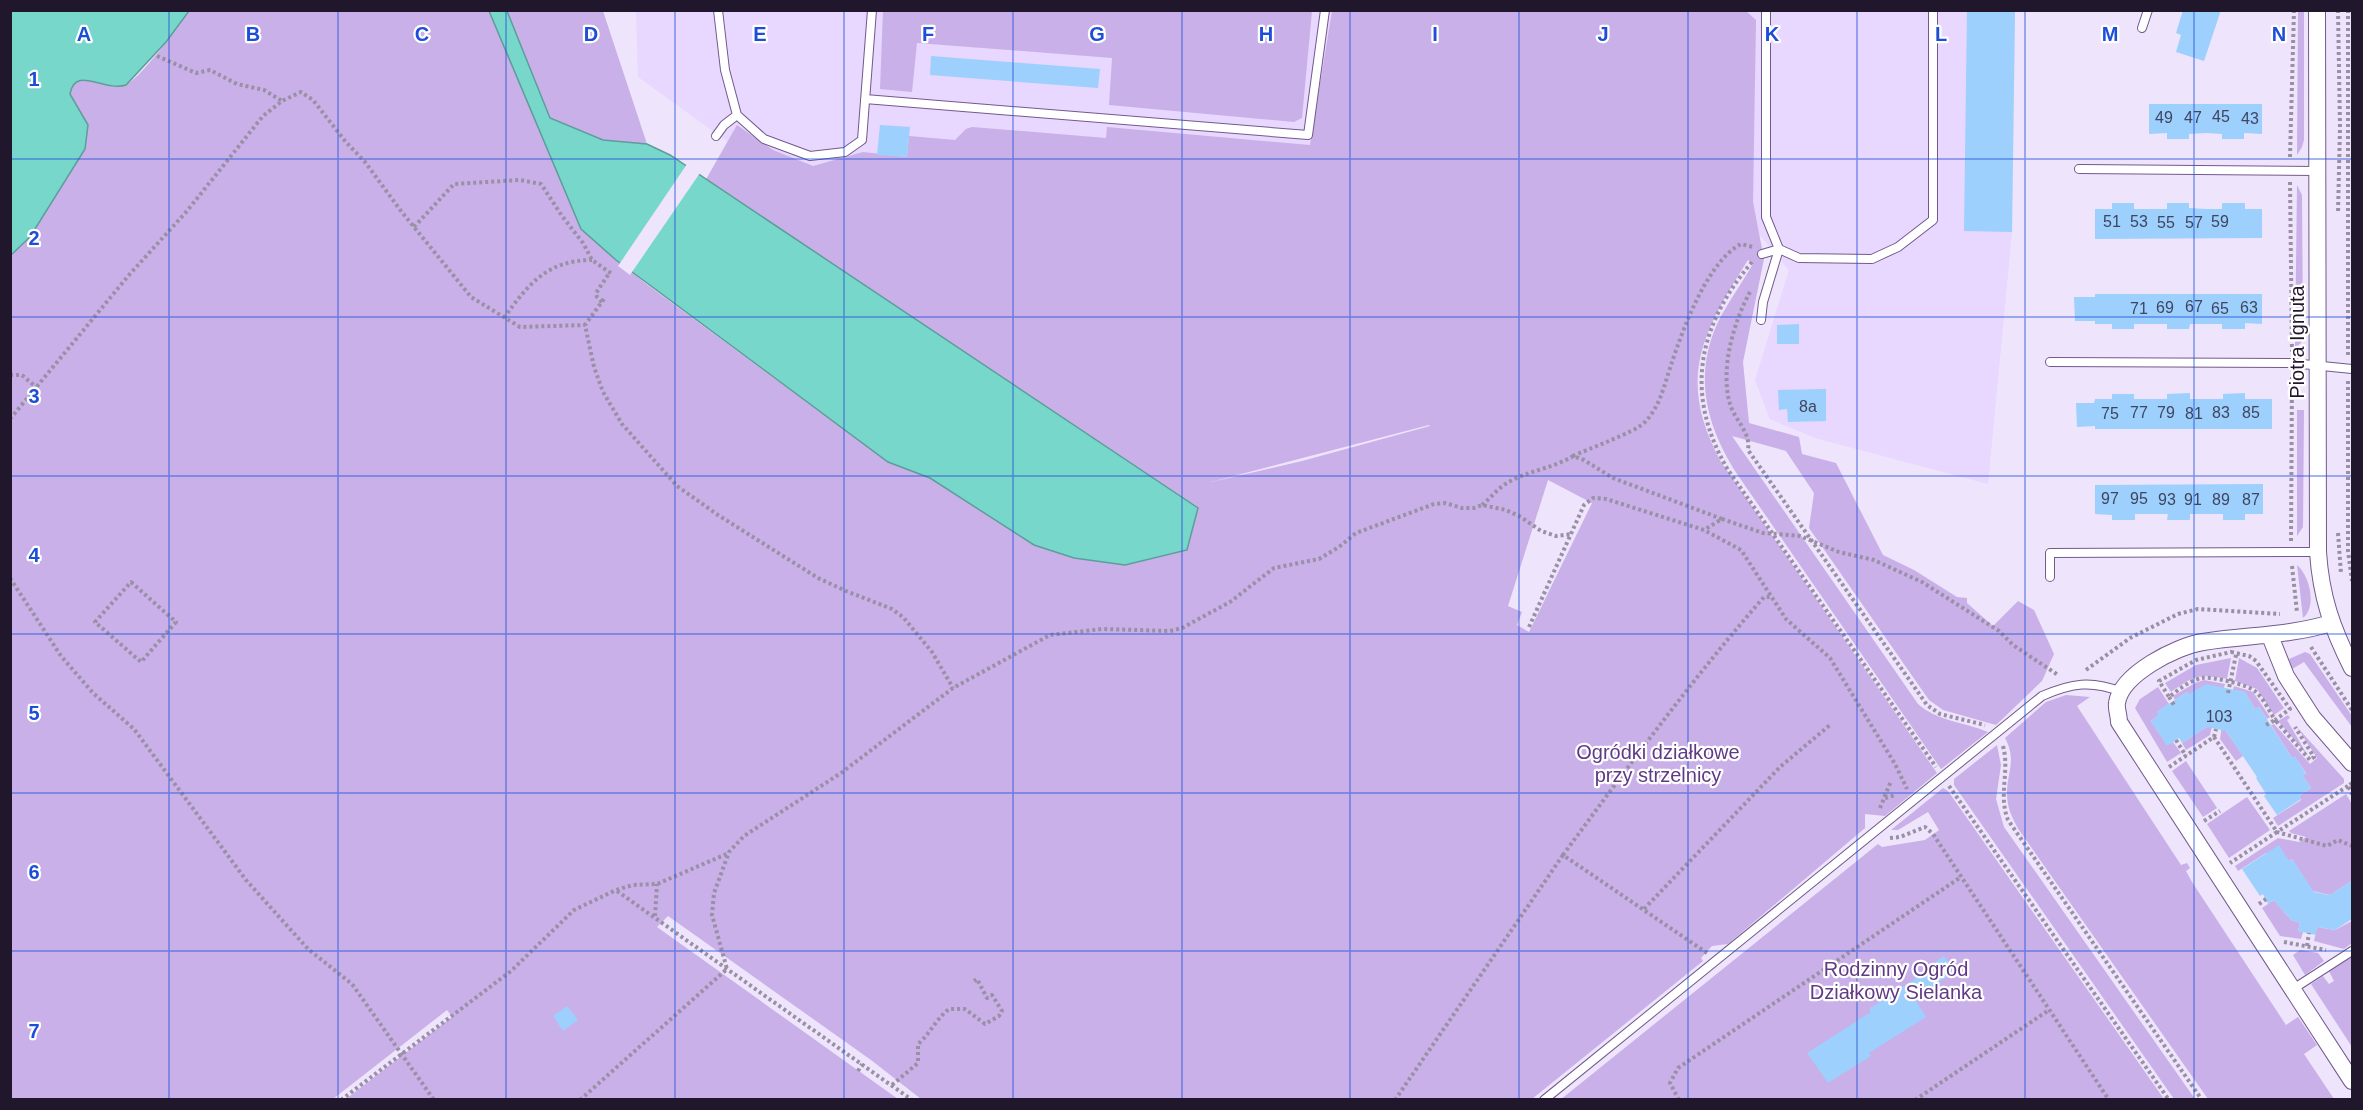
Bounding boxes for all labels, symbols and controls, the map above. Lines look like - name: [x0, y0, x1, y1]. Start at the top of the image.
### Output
- text: A: [77, 23, 91, 45]
- text: B: [246, 23, 260, 45]
- text: C: [415, 23, 429, 45]
- text: D: [584, 23, 598, 45]
- text: E: [753, 23, 767, 45]
- text: F: [922, 23, 934, 45]
- text: G: [1089, 23, 1105, 45]
- text: H: [1259, 23, 1273, 45]
- text: I: [1432, 23, 1438, 45]
- text: J: [1597, 23, 1609, 45]
- text: K: [1765, 23, 1780, 45]
- text: L: [1935, 23, 1947, 45]
- text: M: [2102, 23, 2118, 45]
- text: N: [2272, 23, 2286, 45]
- text: 1: [28, 68, 40, 90]
- house number: 45: [2212, 108, 2230, 125]
- house number: 49: [2155, 109, 2173, 126]
- house number: 47: [2184, 109, 2202, 126]
- house number: 43: [2241, 110, 2259, 127]
- house number: 51: [2103, 213, 2121, 230]
- house number: 53: [2130, 213, 2148, 230]
- house number: 59: [2211, 213, 2229, 230]
- house number: 55: [2157, 214, 2175, 231]
- house number: 57: [2185, 214, 2203, 231]
- text: 2: [28, 227, 40, 249]
- street label: Piotra Ignuta: [2286, 284, 2308, 399]
- house number: 67: [2185, 298, 2203, 315]
- house number: 69: [2156, 299, 2174, 316]
- house number: 63: [2240, 299, 2258, 316]
- house number: 71: [2130, 300, 2148, 317]
- house number: 65: [2211, 300, 2229, 317]
- text: 3: [28, 385, 40, 407]
- house number: 8a: [1799, 398, 1817, 415]
- house number: 77: [2130, 404, 2148, 421]
- house number: 79: [2157, 404, 2175, 421]
- house number: 83: [2212, 404, 2230, 421]
- house number: 85: [2242, 404, 2260, 421]
- house number: 75: [2101, 405, 2119, 422]
- house number: 81: [2185, 405, 2203, 422]
- house number: 97: [2101, 490, 2119, 507]
- house number: 95: [2130, 490, 2148, 507]
- house number: 93: [2158, 491, 2176, 508]
- house number: 91: [2184, 491, 2202, 508]
- house number: 89: [2212, 491, 2230, 508]
- house number: 87: [2242, 491, 2260, 508]
- text: 4: [28, 544, 40, 566]
- text: 5: [28, 702, 40, 724]
- house number: 103: [2206, 708, 2232, 725]
- park label: Ogródki działkowe przy strzelnicy: [1576, 741, 1740, 786]
- text: 6: [28, 861, 40, 883]
- park label: Rodzinny Ogród Działkowy Sielanka: [1810, 958, 1983, 1003]
- text: 7: [28, 1020, 40, 1042]

